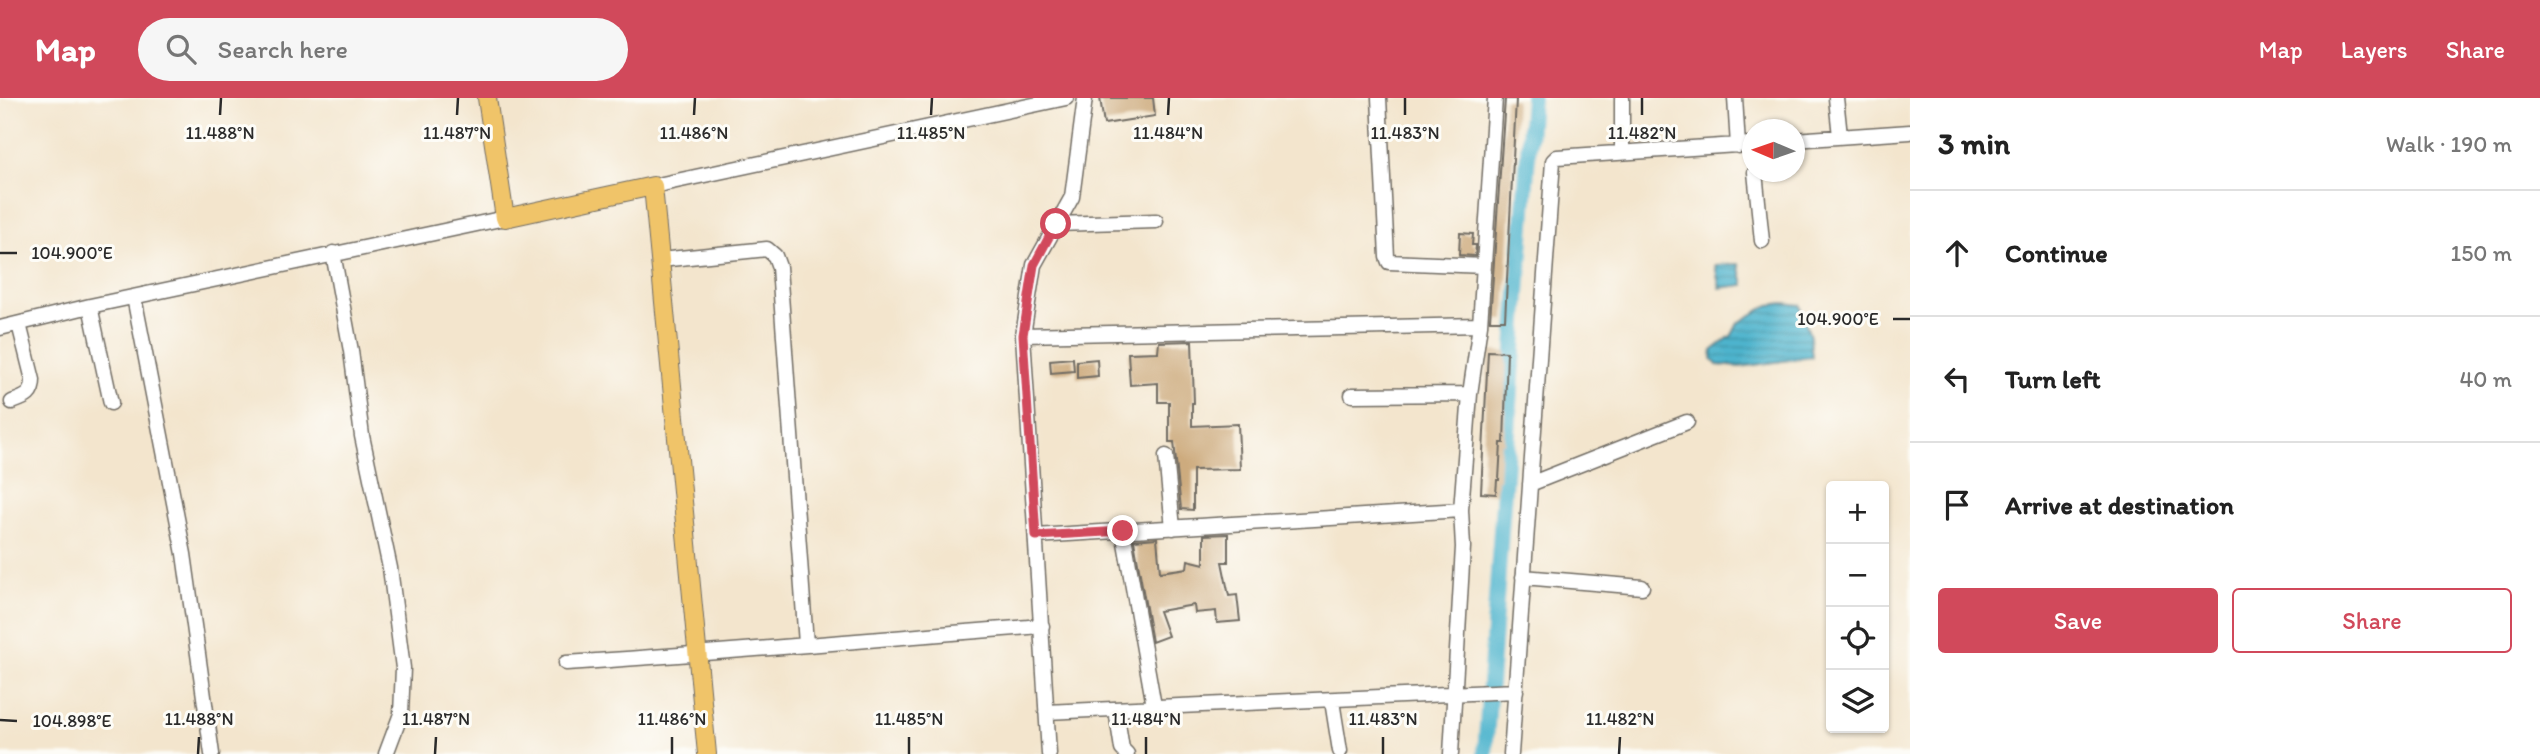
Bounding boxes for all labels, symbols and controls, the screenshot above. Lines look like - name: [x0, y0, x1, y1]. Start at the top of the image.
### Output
- search box: [138, 18, 628, 81]
- text: Map: [35, 30, 96, 69]
- icon: search: [162, 30, 200, 68]
- text: Search here: [218, 33, 348, 65]
- text: Map: [2259, 35, 2303, 64]
- text: Layers: [2341, 35, 2408, 64]
- text: Share: [2446, 35, 2505, 64]
- north arrow: [1742, 119, 1805, 182]
- text: 11.488°N: [185, 122, 255, 144]
- text: 11.487°N: [423, 122, 491, 144]
- text: 11.486°N: [660, 122, 728, 144]
- text: 11.485°N: [897, 122, 965, 144]
- text: 11.484°N: [1133, 122, 1203, 144]
- text: 11.483°N: [1370, 122, 1440, 144]
- text: 11.482°N: [1608, 122, 1676, 144]
- text: 3 min: [1938, 125, 2010, 162]
- text: Walk · 190 m: [2386, 130, 2512, 158]
- route start: [1040, 208, 1071, 239]
- icon: ahead: [1938, 234, 1976, 272]
- text: Continue: [2005, 237, 2108, 269]
- text: 150 m: [2451, 239, 2512, 267]
- text: 104.900°E: [31, 242, 113, 264]
- text: 104.900°E: [1797, 308, 1879, 330]
- icon: left: [1938, 360, 1976, 398]
- text: Turn left: [2005, 363, 2101, 395]
- text: 40 m: [2459, 365, 2512, 393]
- map controls: [1826, 481, 1889, 733]
- button: +: [1826, 481, 1889, 544]
- icon: arrive: [1938, 486, 1976, 524]
- text: Arrive at destination: [2005, 489, 2234, 521]
- route end: [1107, 515, 1138, 546]
- button: −: [1826, 544, 1889, 607]
- button: Save: [1938, 588, 2218, 653]
- button: Share: [2232, 588, 2512, 653]
- button: locate: [1826, 607, 1889, 670]
- button: layers: [1826, 670, 1889, 733]
- text: 11.488°N: [164, 708, 234, 730]
- text: 11.487°N: [402, 708, 470, 730]
- text: 11.486°N: [638, 708, 706, 730]
- text: 11.485°N: [875, 708, 943, 730]
- text: 11.484°N: [1111, 708, 1181, 730]
- text: 11.483°N: [1348, 708, 1418, 730]
- text: 11.482°N: [1586, 708, 1654, 730]
- text: 104.898°E: [32, 710, 112, 732]

